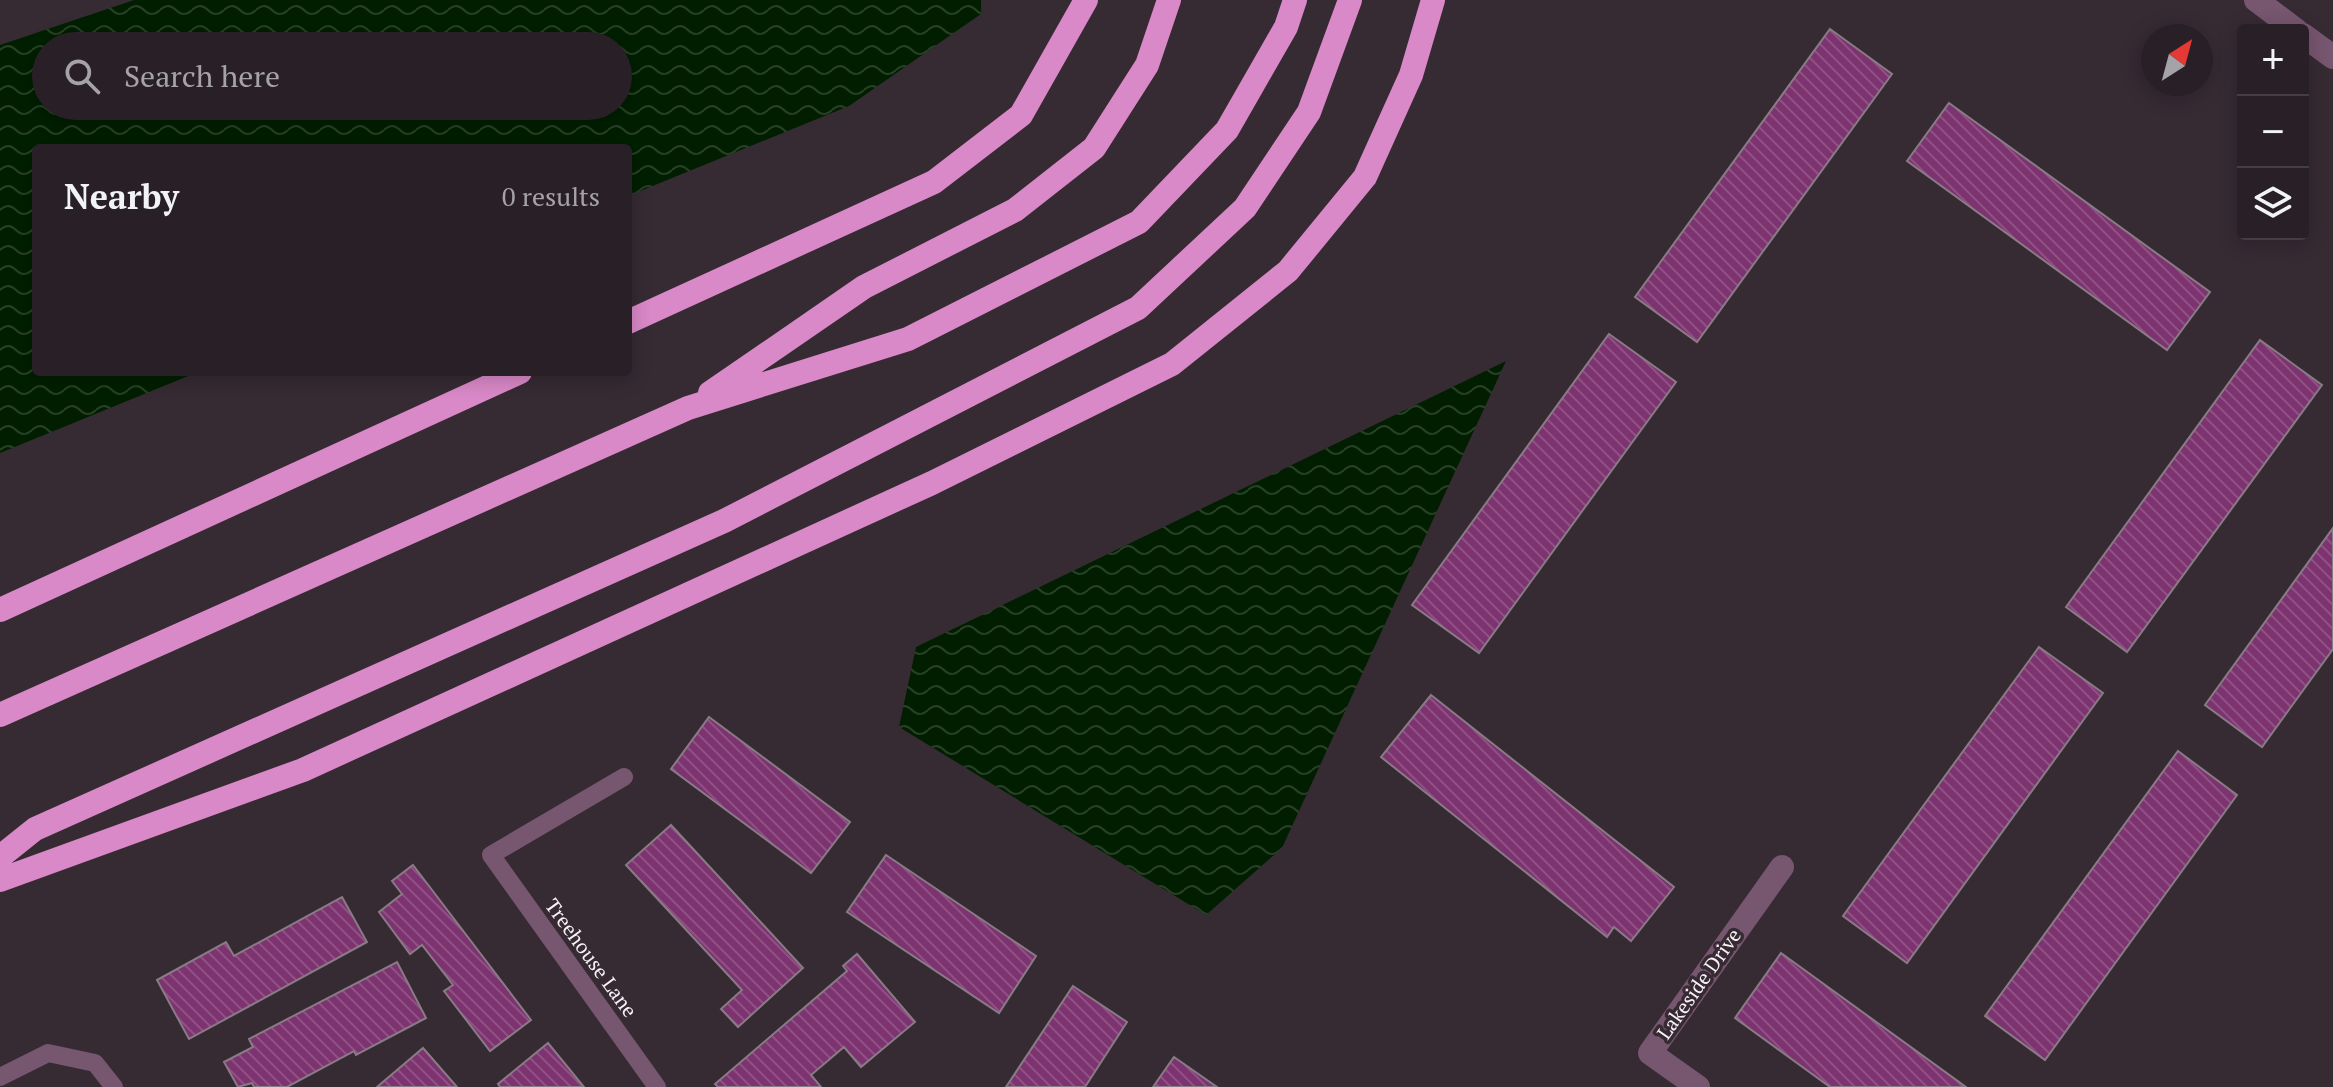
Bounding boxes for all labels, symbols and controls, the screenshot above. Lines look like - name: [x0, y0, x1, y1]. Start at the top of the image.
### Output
- north arrow: [2141, 24, 2213, 96]
- map controls: [2237, 24, 2309, 240]
- button: +: [2237, 24, 2309, 96]
- search box: [32, 32, 632, 120]
- icon: search: [60, 54, 104, 98]
- text: Search here: [124, 56, 280, 96]
- button: −: [2237, 96, 2309, 168]
- button: layers: [2237, 168, 2309, 240]
- text: Nearby: [64, 174, 179, 219]
- text: 0 results: [502, 179, 600, 213]
- street label: Treehouse Lane: [539, 893, 644, 1022]
- street label: Lakeside Drive: [1650, 923, 1747, 1045]

